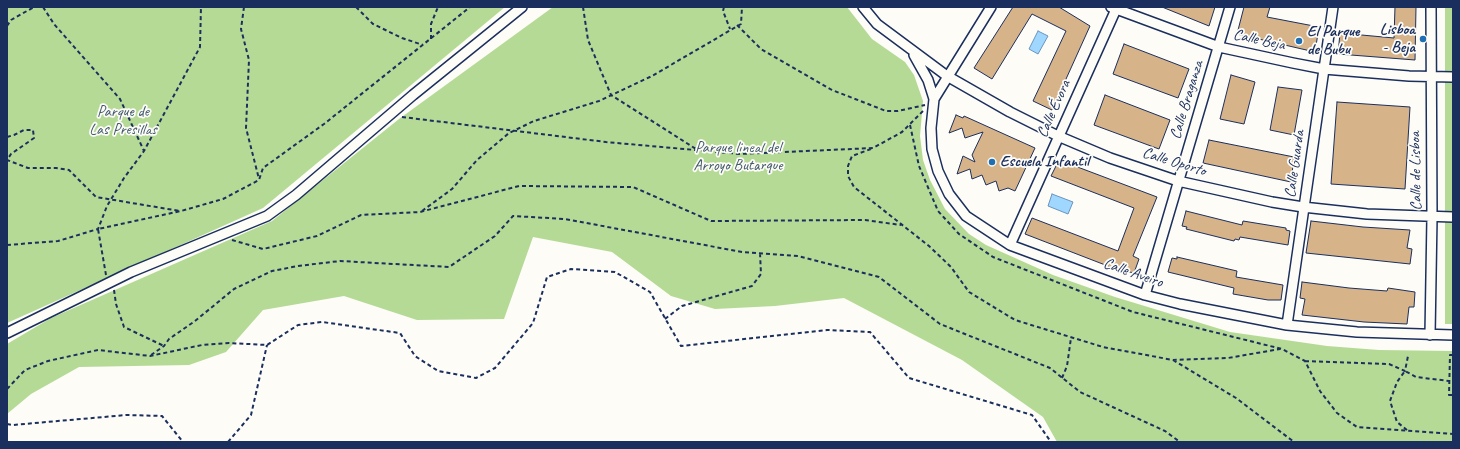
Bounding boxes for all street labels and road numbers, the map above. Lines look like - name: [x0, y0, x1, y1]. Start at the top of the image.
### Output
- street label: Calle Beja: [1231, 25, 1287, 55]
- street label: Calle Braganza: [1166, 59, 1208, 141]
- street label: Calle Évora: [1033, 77, 1075, 141]
- street label: Calle Guarda: [1281, 129, 1309, 199]
- street label: Calle de Lisboa: [1406, 131, 1426, 211]
- street label: Calle Oporto: [1140, 143, 1208, 181]
- street label: Calle Aveiro: [1101, 254, 1165, 292]

